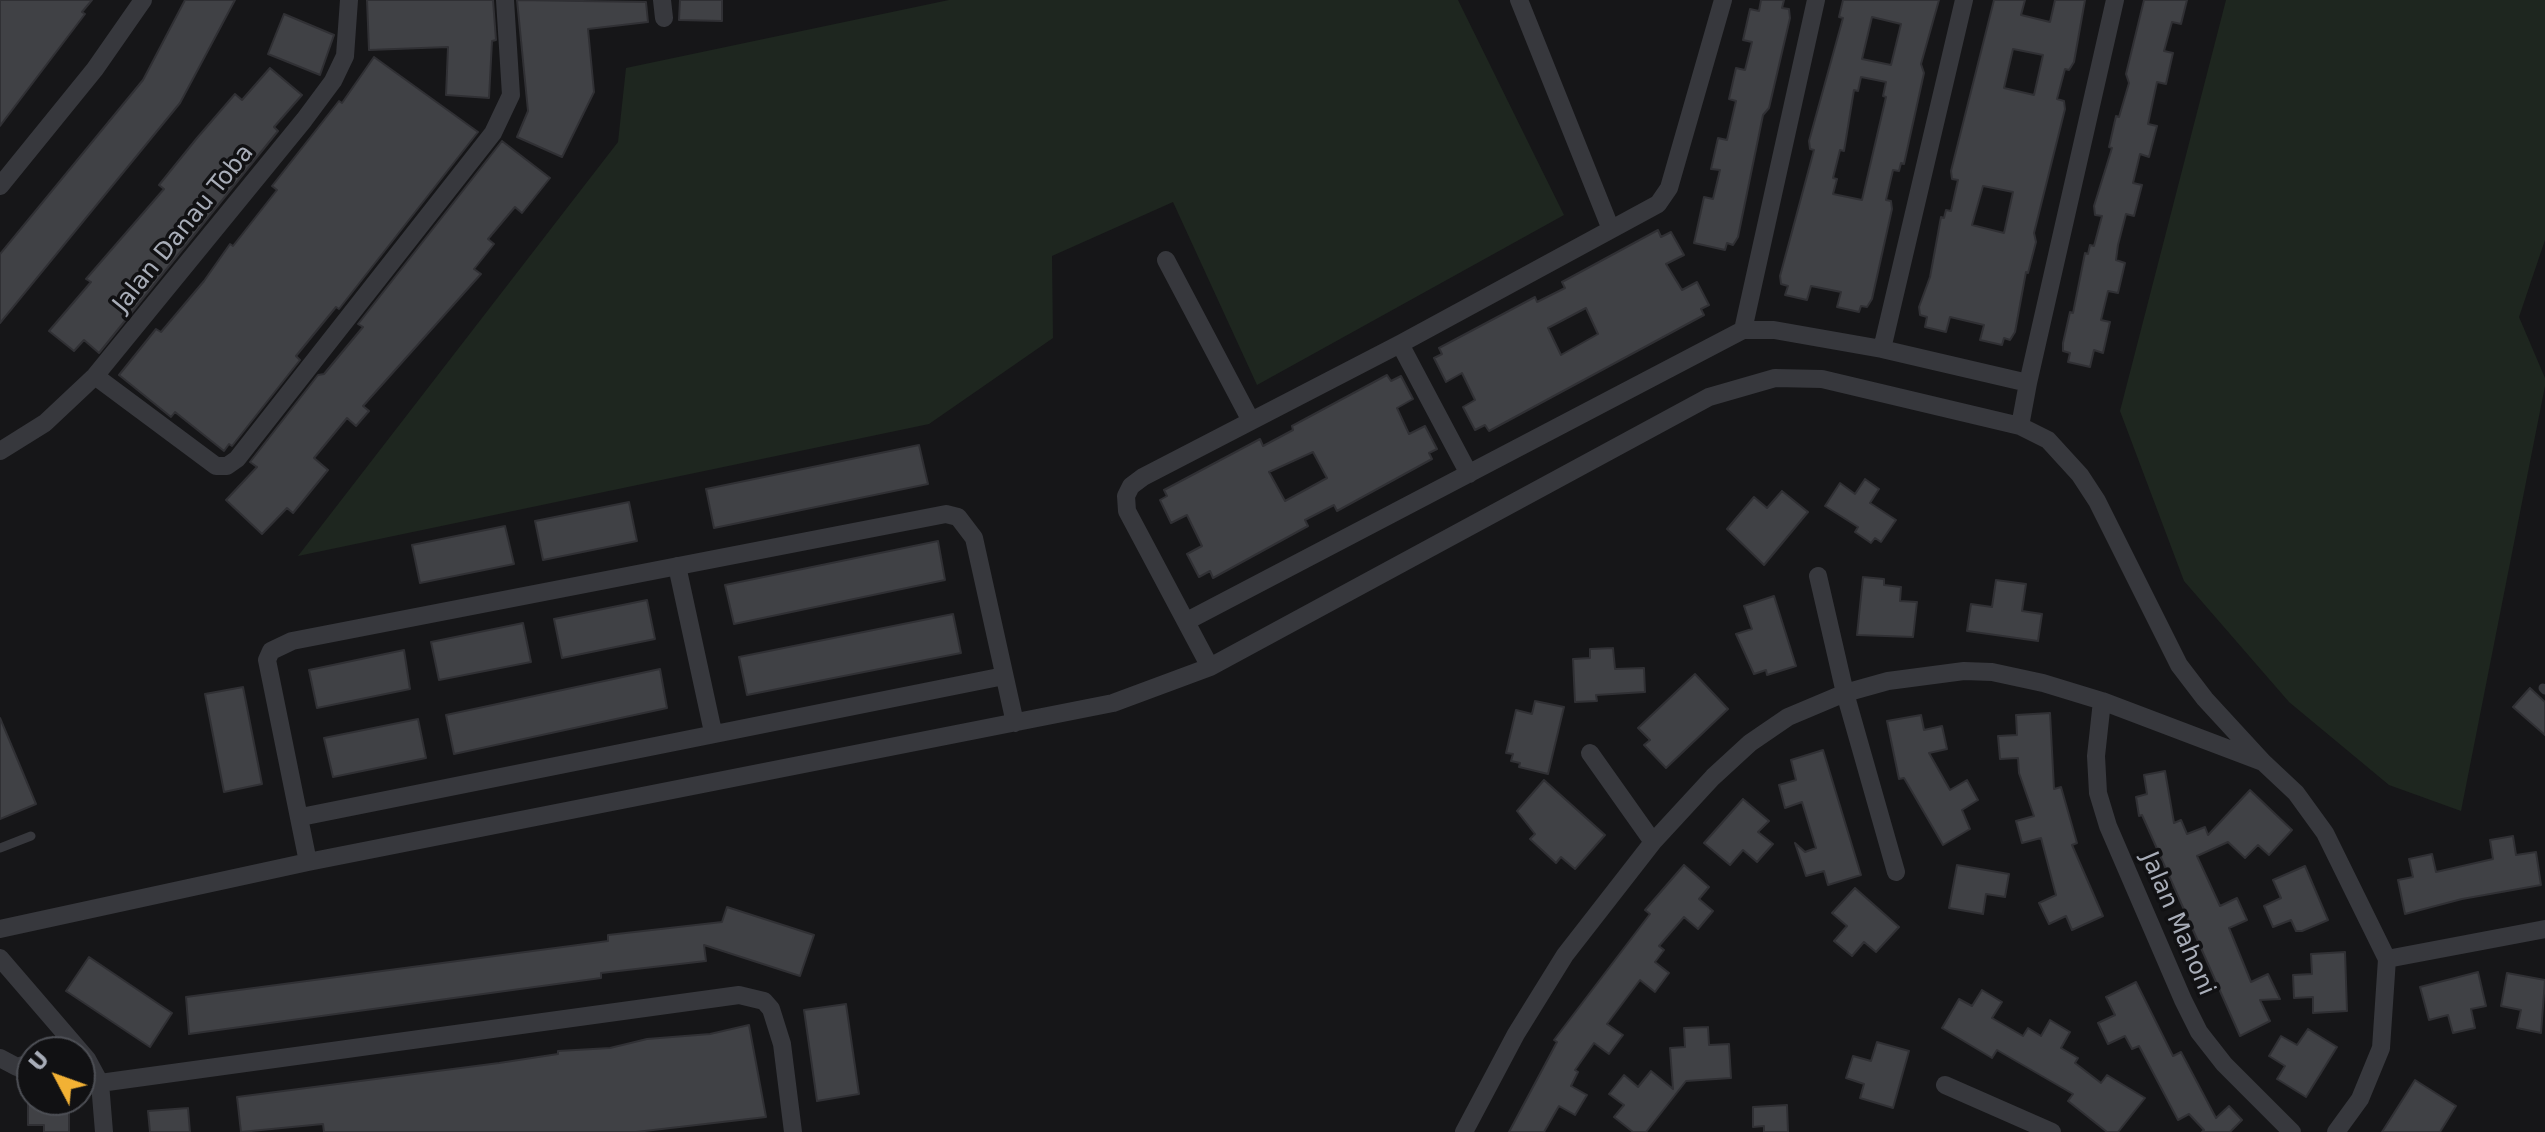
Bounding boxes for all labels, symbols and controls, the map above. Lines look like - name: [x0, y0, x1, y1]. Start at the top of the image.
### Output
- street label: Jalan Danau Toba: [108, 139, 260, 319]
- street label: Jalan Mahoni: [2134, 848, 2220, 1000]
- north arrow: [16, 1036, 96, 1116]
- text: U: [24, 1046, 54, 1076]

